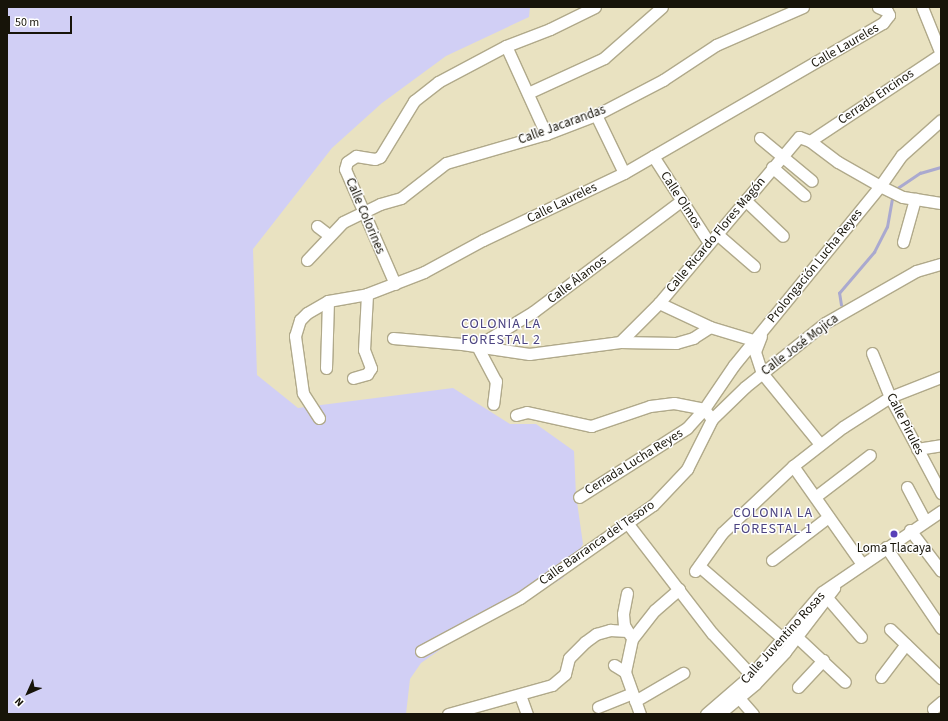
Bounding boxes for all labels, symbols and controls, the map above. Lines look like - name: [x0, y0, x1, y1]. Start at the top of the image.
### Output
- scale bar: [10, 8, 74, 34]
- text: 50 m: [15, 14, 39, 31]
- street label: Calle Laureles: [808, 20, 882, 72]
- street label: Cerrada Encinos: [835, 66, 917, 128]
- street label: Calle Jacarandas: [516, 102, 608, 148]
- street label: Calle Olmos: [657, 169, 705, 231]
- street label: Calle Ricardo Flores Magón: [663, 174, 769, 296]
- street label: Calle Colorines: [342, 176, 388, 256]
- street label: Calle Laureles: [525, 179, 599, 227]
- street label: Prolongación Lucha Reyes: [764, 206, 866, 326]
- street label: Calle Álamos: [544, 253, 610, 307]
- street label: Calle José Mojica: [758, 311, 842, 379]
- district label: COLONIA LA FORESTAL 2: [461, 316, 541, 348]
- street label: Calle Pirules: [883, 391, 927, 457]
- street label: Cerrada Lucha Reyes: [582, 426, 686, 498]
- street label: Calle Barranca del Tesoro: [536, 497, 658, 589]
- district label: COLONIA LA FORESTAL 1: [733, 505, 813, 538]
- marker: Loma Tlacaya: [889, 529, 899, 539]
- place label: Loma Tlacaya: [857, 540, 931, 556]
- street label: Calle Juventino Rosas: [738, 589, 828, 687]
- north arrow: [8, 673, 48, 713]
- text: N: [11, 694, 27, 710]

